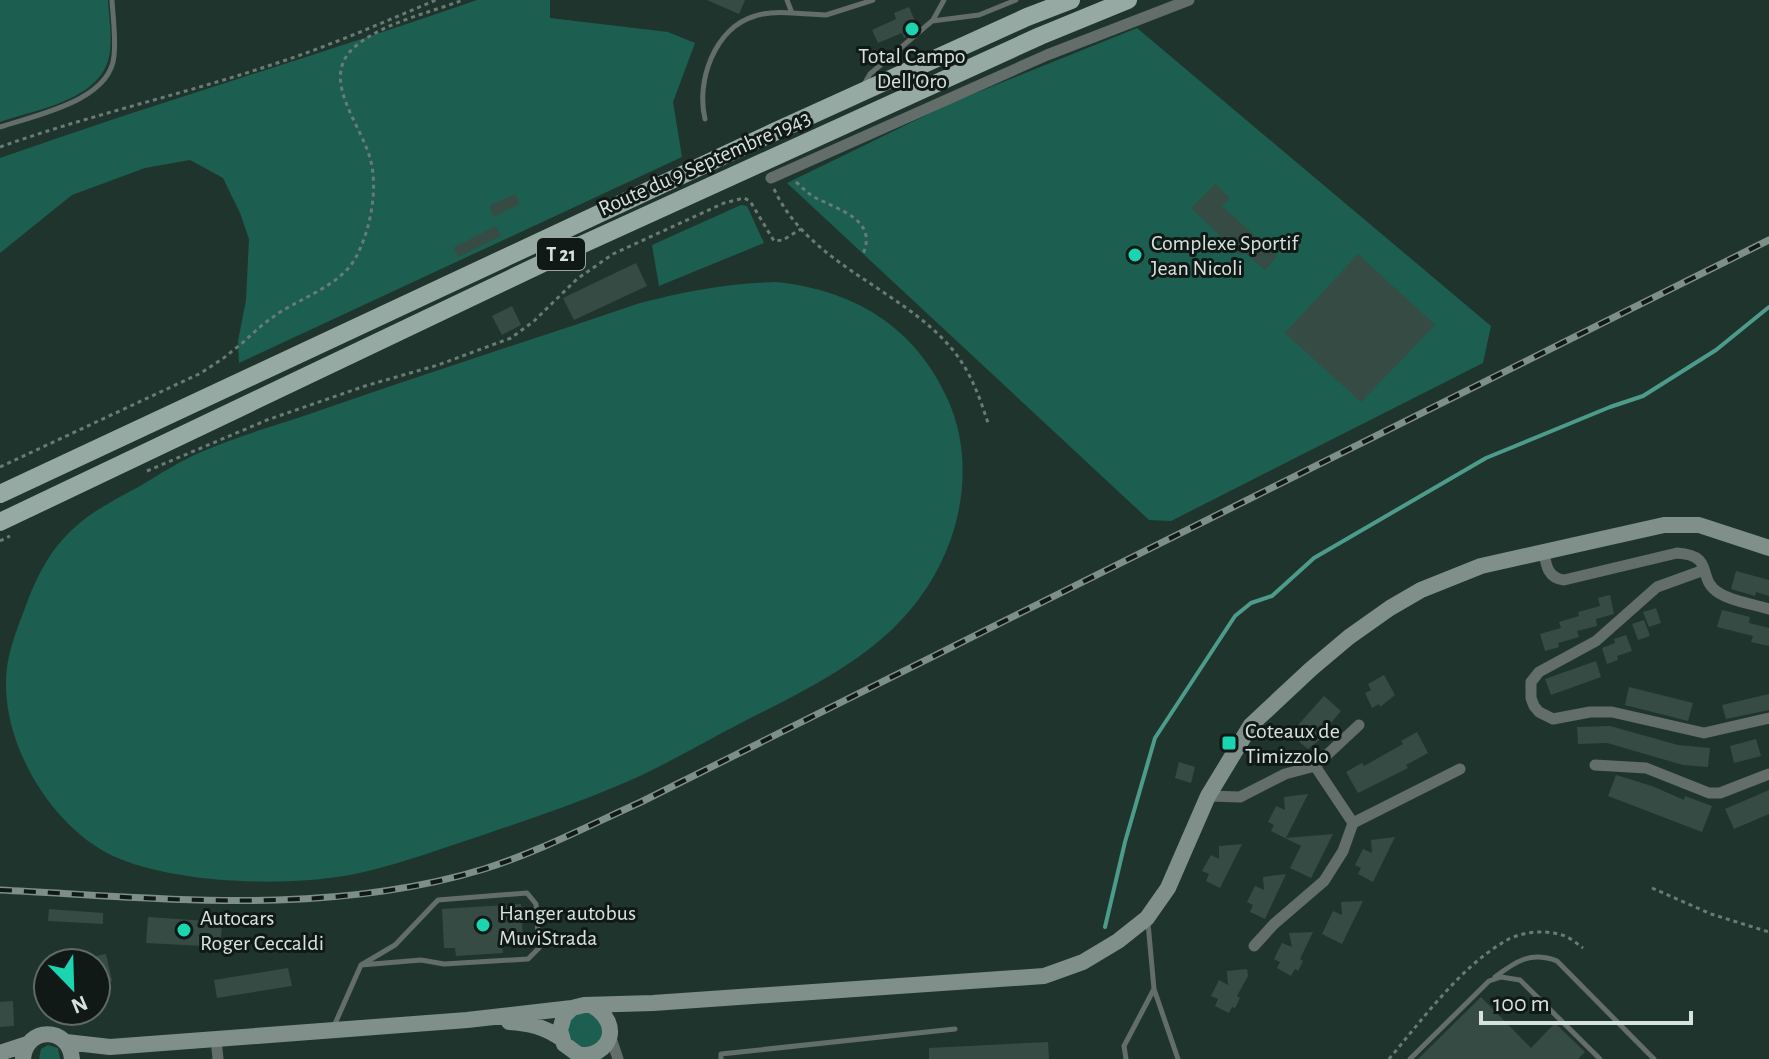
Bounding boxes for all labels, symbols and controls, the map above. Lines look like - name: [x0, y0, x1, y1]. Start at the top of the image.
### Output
- marker: Total Campo Dell'Oro: [903, 20, 921, 38]
- place label: Total Campo Dell'Oro: [858, 45, 966, 92]
- street label: Route du 9 Septembre 1943: [595, 106, 814, 220]
- place label: Complexe Sportif Jean Nicoli: [1151, 232, 1300, 279]
- road number: T 21: [537, 238, 585, 270]
- marker: Complexe Sportif Jean Nicoli: [1126, 246, 1144, 264]
- place label: Coteaux de Timizzolo: [1245, 720, 1340, 767]
- marker: Coteaux de Timizzolo: [1220, 734, 1238, 752]
- place label: Hanger autobus MuviStrada: [499, 902, 636, 949]
- place label: Autocars Roger Ceccaldi: [200, 907, 324, 954]
- marker: Hanger autobus MuviStrada: [474, 916, 492, 934]
- marker: Autocars Roger Ceccaldi: [175, 921, 193, 939]
- north arrow: [32, 947, 112, 1027]
- scale bar: [1481, 975, 1691, 1025]
- text: N: [68, 991, 91, 1018]
- text: 100 m: [1493, 992, 1550, 1016]

